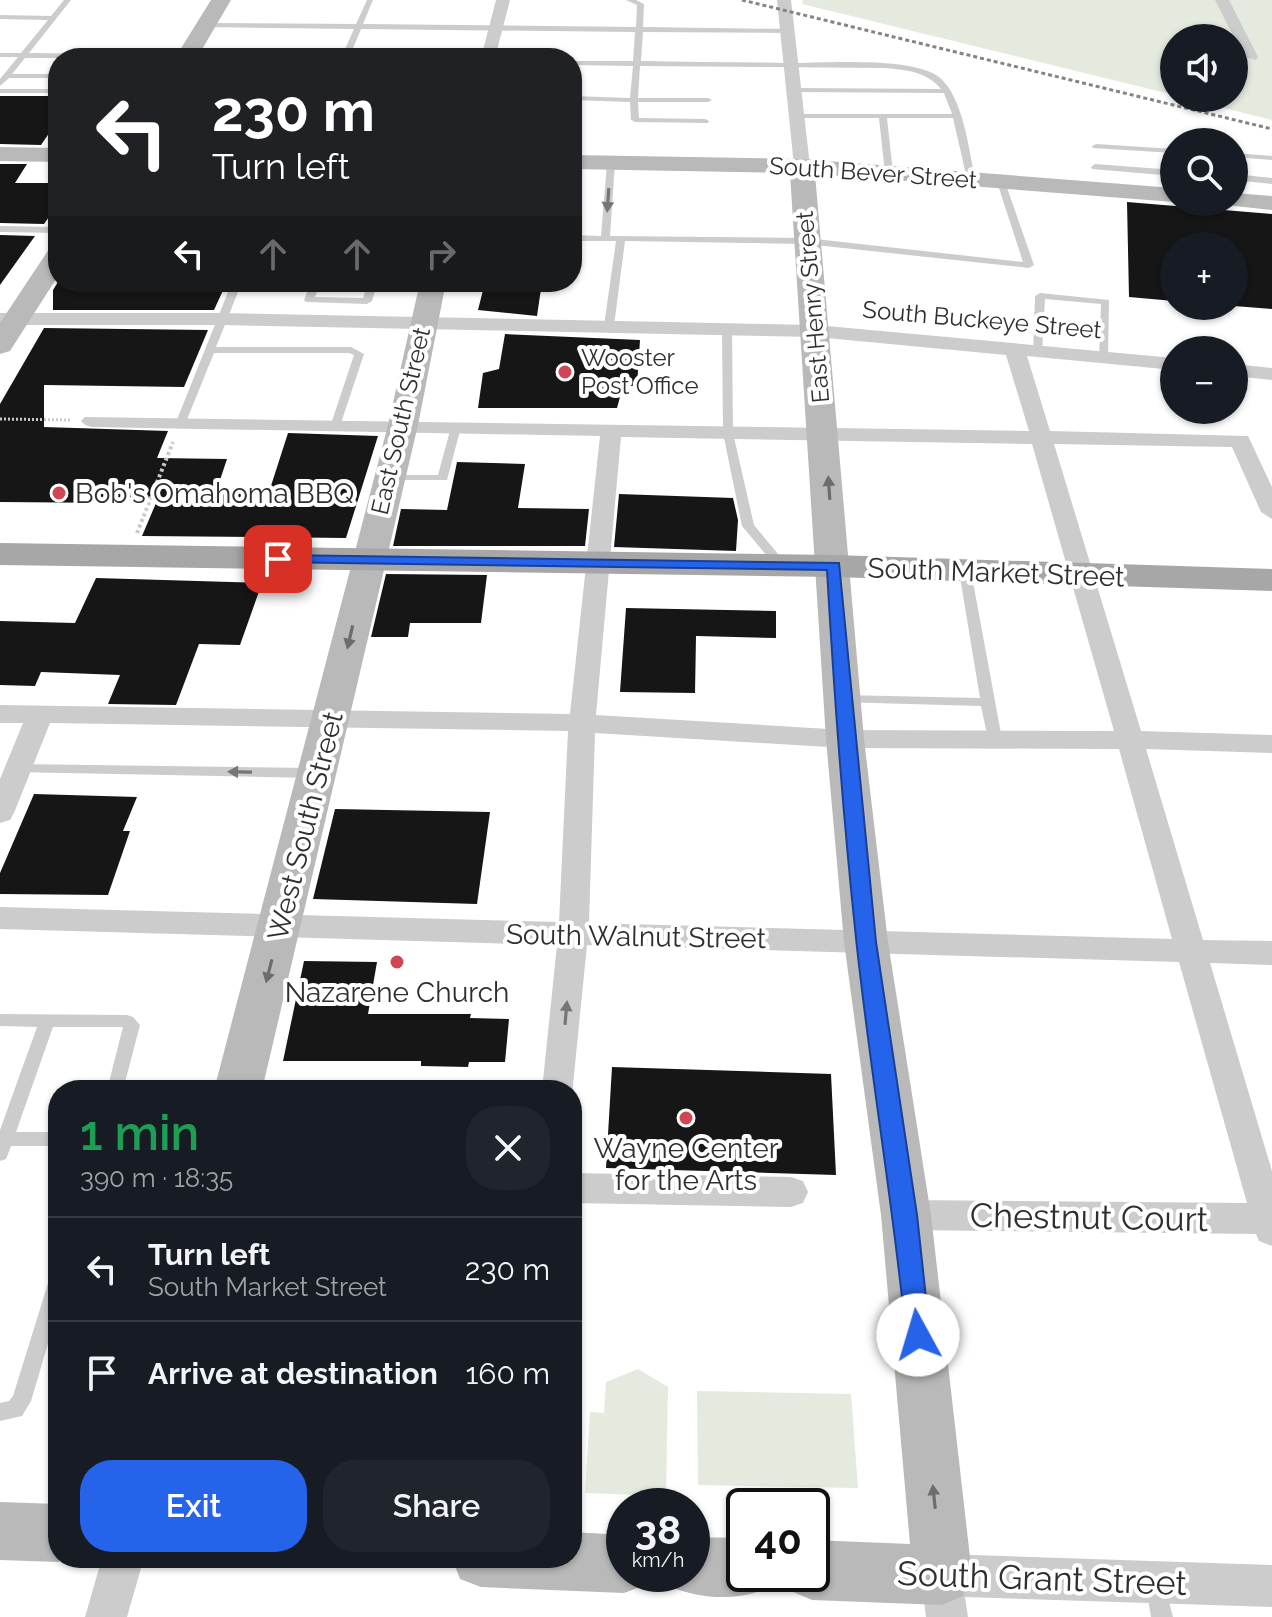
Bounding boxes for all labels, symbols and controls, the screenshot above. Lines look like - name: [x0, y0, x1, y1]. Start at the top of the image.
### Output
- map controls: [1160, 24, 1248, 424]
- button: sound: [1160, 24, 1248, 112]
- text: 230 m: [212, 78, 375, 144]
- icon: left: [80, 80, 184, 184]
- button: search: [1160, 128, 1248, 216]
- text: Turn left: [212, 145, 350, 187]
- street label: South Bever Street: [768, 151, 978, 194]
- one-way arrow: [601, 188, 614, 213]
- street label: East Henry Street: [790, 210, 835, 404]
- icon: left: [167, 232, 211, 276]
- icon: ahead: [251, 232, 295, 276]
- icon: ahead: [335, 232, 379, 276]
- icon: right: [419, 232, 463, 276]
- button: +: [1160, 232, 1248, 320]
- street label: South Buckeye Street: [861, 295, 1103, 344]
- street label: East South Street: [365, 324, 436, 517]
- button: −: [1160, 336, 1248, 424]
- place label: Wooster Post Office: [581, 343, 699, 400]
- marker: Wooster Post Office: [556, 363, 574, 381]
- one-way arrow: [822, 475, 835, 500]
- place label: Bob's Omahoma BBQ: [75, 477, 354, 510]
- marker: Bob's Omahoma BBQ: [50, 484, 68, 502]
- pin: [244, 525, 312, 593]
- icon: arrive: [256, 537, 300, 581]
- street label: South Market Street: [867, 552, 1126, 593]
- one-way arrow: [343, 624, 356, 649]
- street label: West South Street: [261, 708, 350, 944]
- one-way arrow: [227, 766, 252, 778]
- street label: South Walnut Street: [506, 918, 767, 955]
- marker: Nazarene Church: [388, 953, 406, 971]
- one-way arrow: [262, 959, 274, 984]
- place label: Nazarene Church: [285, 976, 509, 1009]
- one-way arrow: [559, 1000, 572, 1025]
- text: 1 min: [80, 1105, 199, 1161]
- button: close: [466, 1106, 550, 1190]
- marker: Wayne Center for the Arts: [677, 1109, 695, 1127]
- place label: Wayne Center for the Arts: [594, 1132, 779, 1197]
- text: 390 m · 18:35: [80, 1163, 233, 1193]
- street label: Chestnut Court: [970, 1195, 1209, 1239]
- text: Turn left: [148, 1237, 270, 1272]
- icon: left: [80, 1247, 124, 1291]
- text: 230 m: [465, 1252, 550, 1287]
- text: South Market Street: [148, 1272, 387, 1302]
- position arrow: [876, 1293, 960, 1377]
- icon: arrive: [80, 1351, 124, 1395]
- text: Arrive at destination: [148, 1356, 438, 1391]
- text: 160 m: [465, 1356, 550, 1391]
- button: Exit: [80, 1460, 307, 1552]
- button: Share: [323, 1460, 550, 1552]
- one-way arrow: [928, 1484, 941, 1509]
- speed limit sign: 40: [726, 1488, 830, 1592]
- text: 38: [635, 1506, 681, 1553]
- text: km/h: [632, 1548, 684, 1572]
- street label: South Grant Street: [897, 1553, 1188, 1603]

